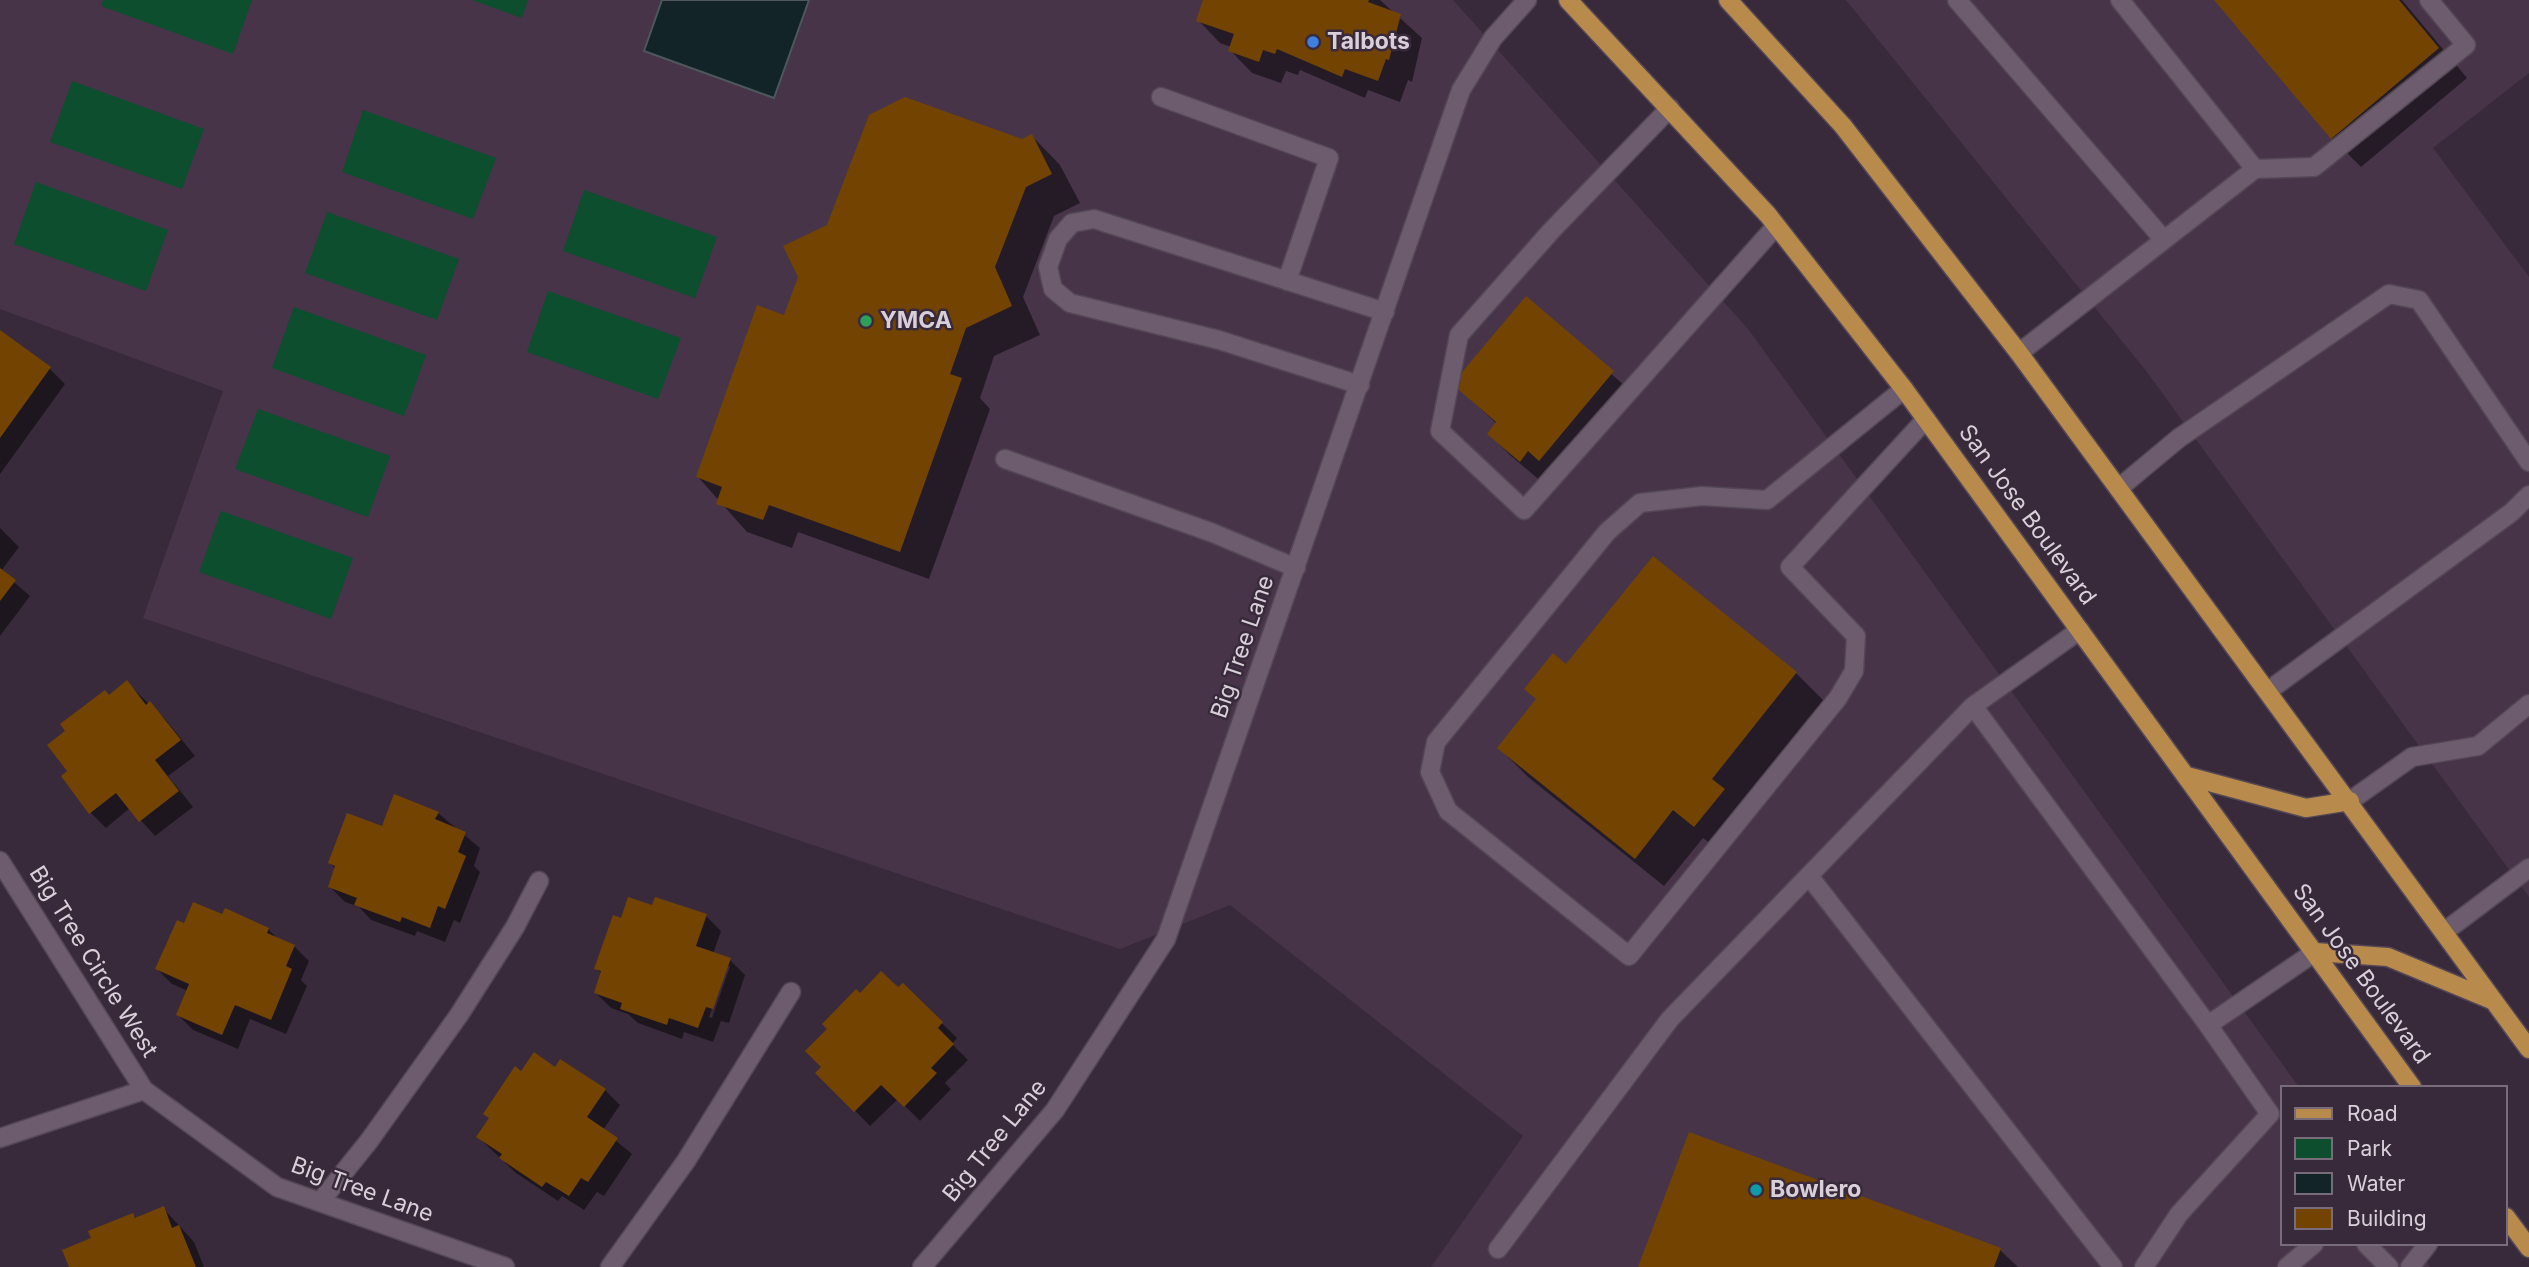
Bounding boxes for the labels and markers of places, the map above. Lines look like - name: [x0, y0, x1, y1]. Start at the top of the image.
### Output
- place label: Talbots: [1327, 28, 1410, 56]
- marker: Talbots: [1305, 34, 1321, 50]
- place label: YMCA: [880, 307, 952, 335]
- marker: YMCA: [858, 313, 874, 329]
- place label: Bowlero: [1770, 1176, 1861, 1204]
- marker: Bowlero: [1748, 1182, 1764, 1198]

